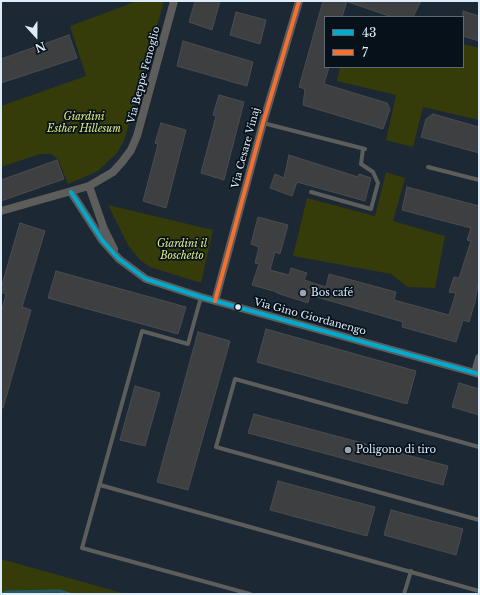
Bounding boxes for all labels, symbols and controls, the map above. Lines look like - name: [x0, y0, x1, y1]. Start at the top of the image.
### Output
- north arrow: [16, 16, 56, 56]
- legend: [324, 16, 464, 68]
- street label: Via Beppe Fenoglio: [125, 25, 163, 125]
- text: 43: [362, 25, 376, 40]
- text: N: [33, 39, 48, 56]
- text: 7: [362, 45, 368, 60]
- street label: Via Cesare Vinaj: [229, 106, 263, 190]
- park label: Giardini Esther Hillesum: [47, 111, 121, 134]
- park label: Giardini il Boschetto: [157, 238, 207, 262]
- place label: Bos café: [311, 287, 353, 299]
- marker: Bos café: [298, 288, 308, 298]
- street label: Via Gino Giordanengo: [253, 296, 367, 338]
- unlabelled marker: [233, 302, 243, 312]
- place label: Poligono di tiro: [356, 444, 436, 456]
- marker: Poligono di tiro: [343, 445, 353, 455]

